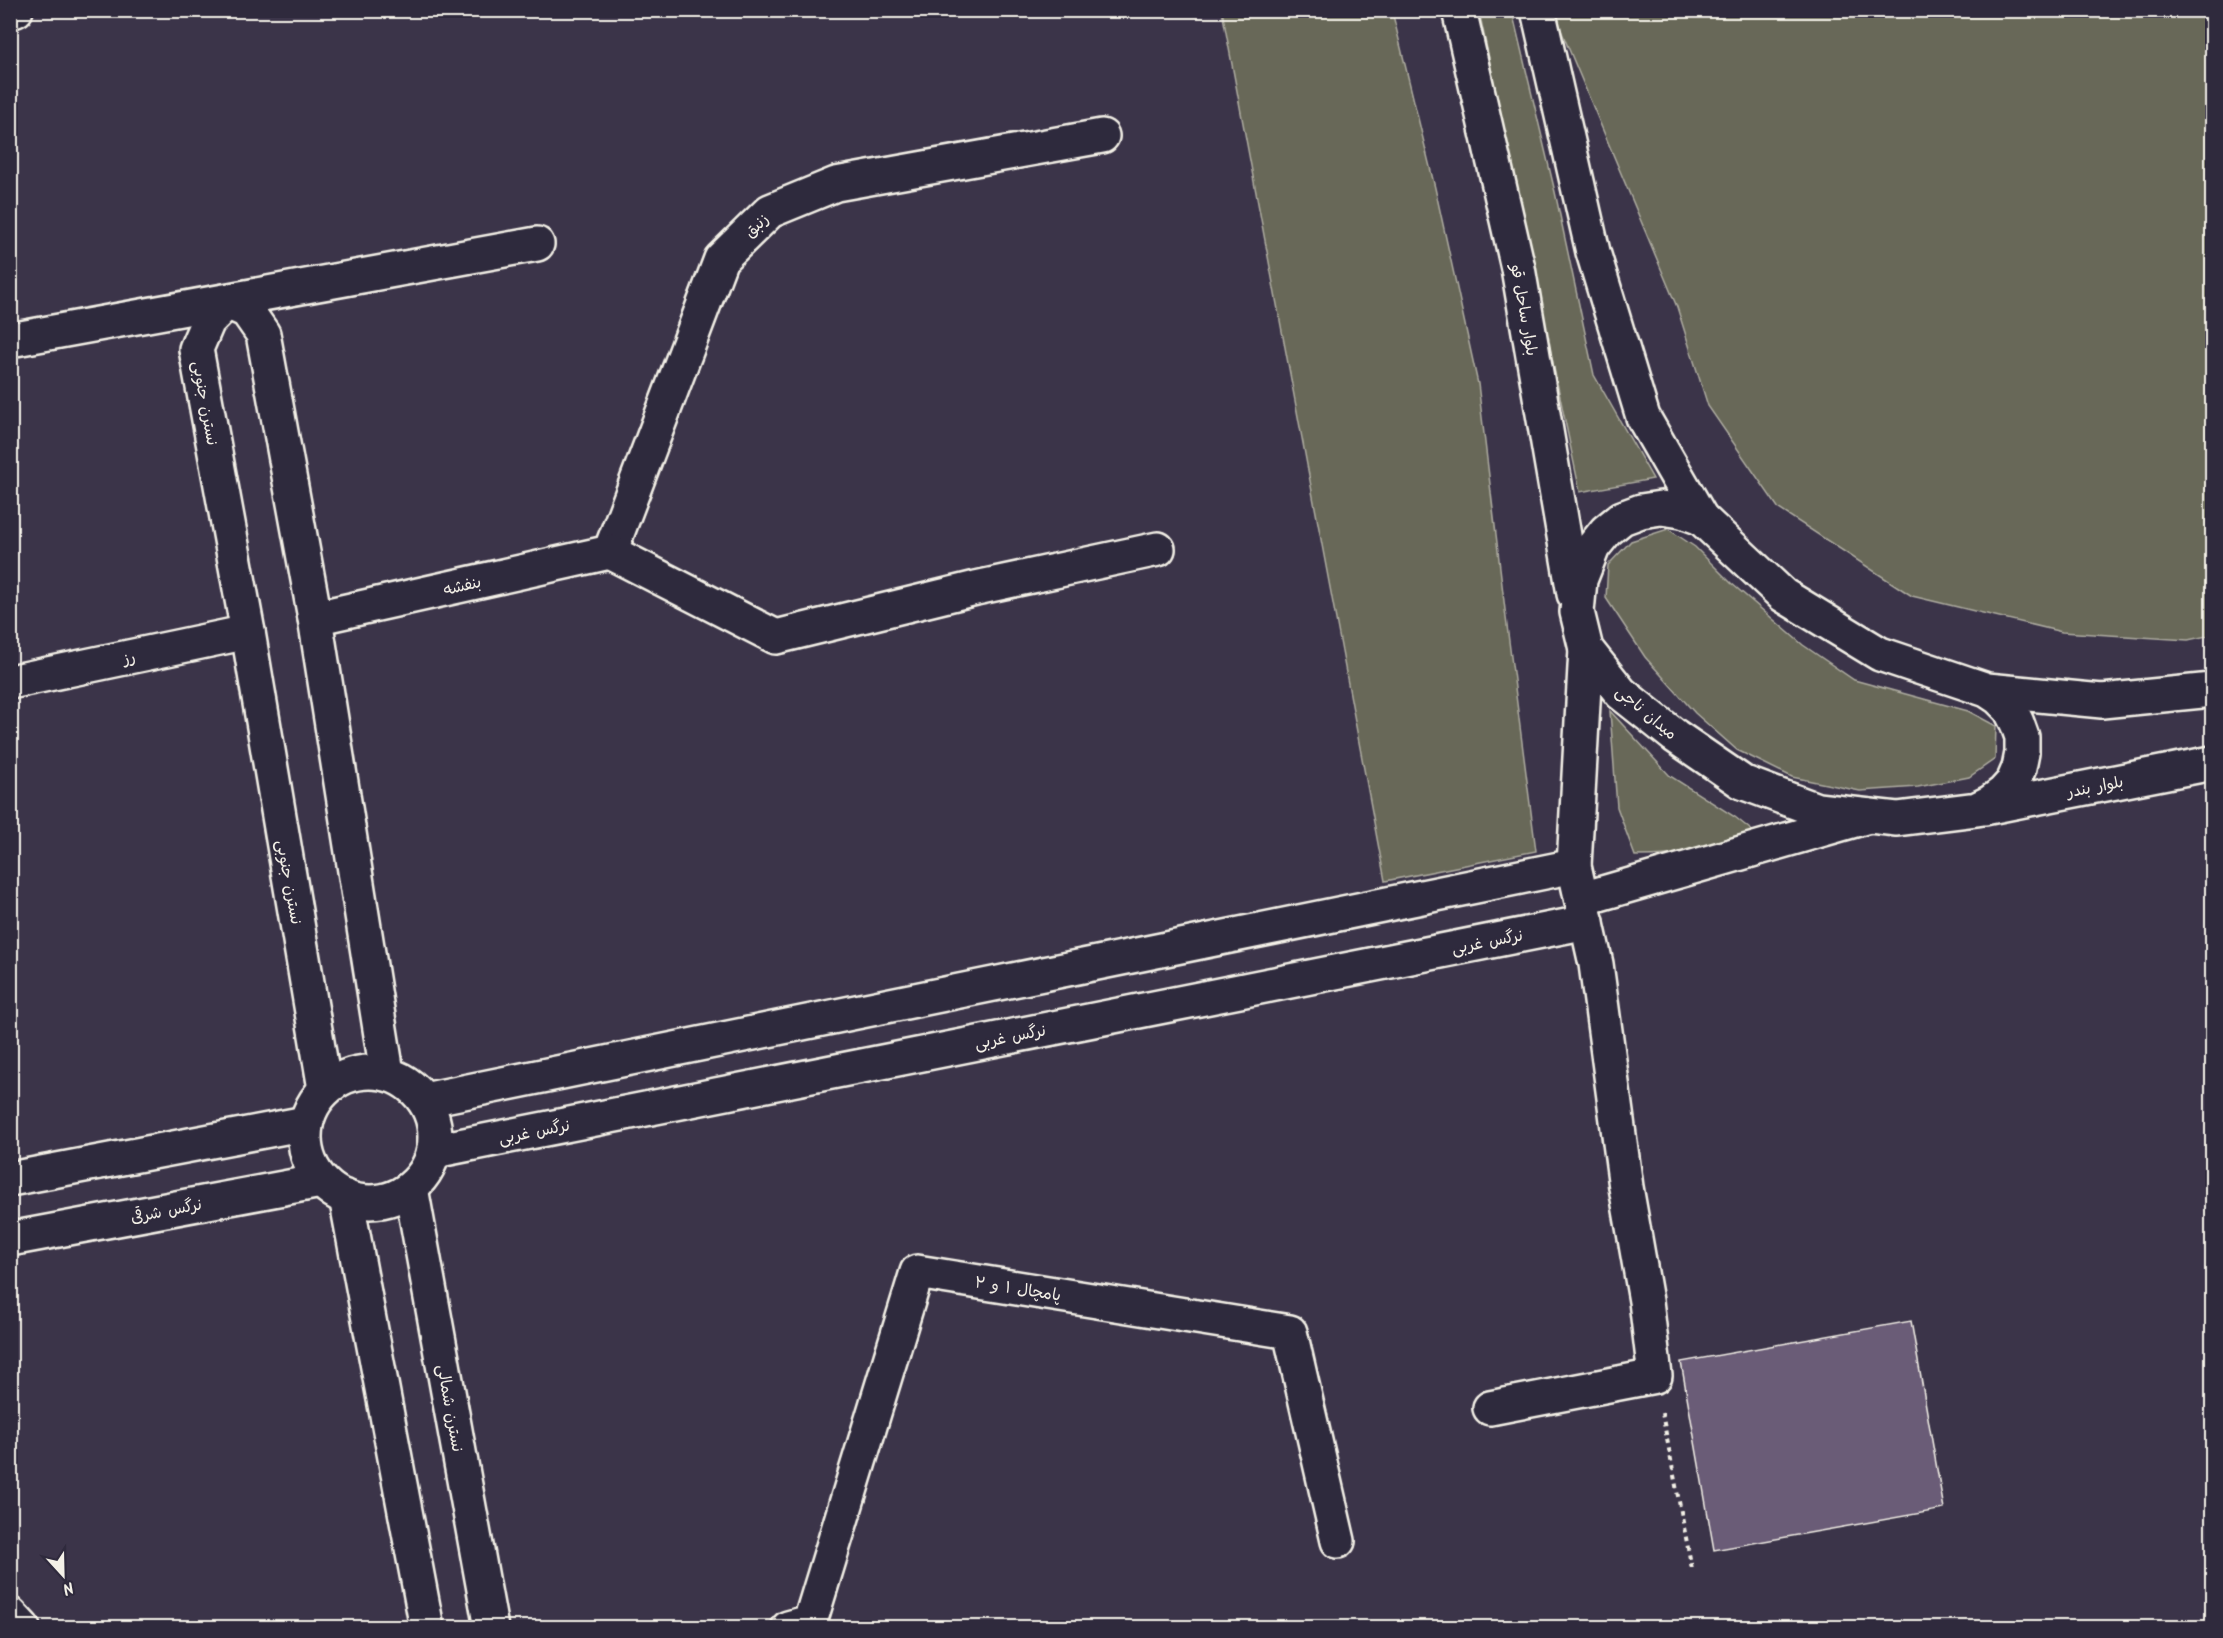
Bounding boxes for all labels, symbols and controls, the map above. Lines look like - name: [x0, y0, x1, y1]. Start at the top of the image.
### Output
- street label: زنبق: [739, 208, 775, 244]
- street label: بلوار ساحل قو: [1503, 261, 1544, 358]
- street label: نسترن جنوبی: [185, 359, 224, 447]
- street label: بنفشه: [441, 570, 484, 603]
- street label: رز: [119, 645, 138, 672]
- street label: میدان ناجی: [1610, 680, 1682, 746]
- street label: بلوار بندر: [2063, 770, 2126, 806]
- street label: نسترن جنوبی: [269, 838, 308, 926]
- street label: نرگس غربی: [1449, 923, 1525, 962]
- street label: نرگس غربی: [972, 1018, 1048, 1057]
- street label: نرگس غربی: [496, 1113, 572, 1152]
- street label: نرگس شرقی: [128, 1192, 204, 1231]
- street label: پامچال ۱ و ۲: [973, 1270, 1063, 1309]
- street label: نسترن شمالی: [430, 1363, 470, 1454]
- north arrow: [33, 1545, 93, 1605]
- text: N: [59, 1574, 77, 1601]

